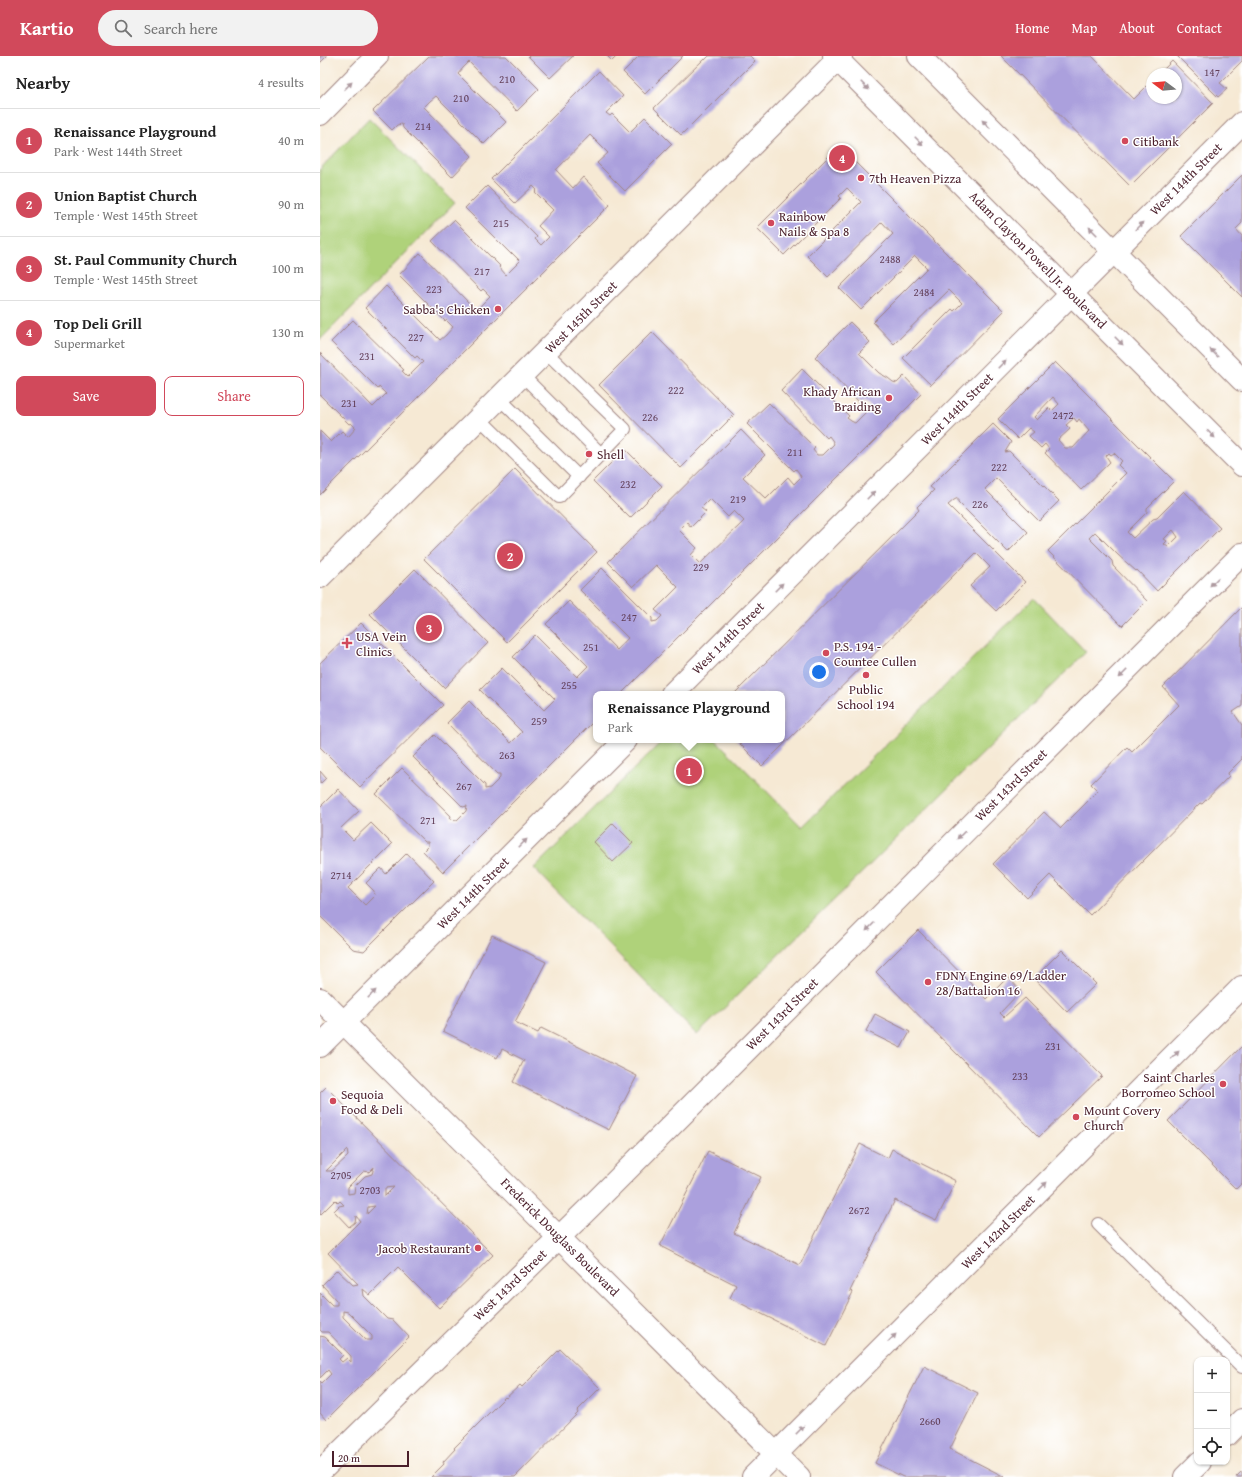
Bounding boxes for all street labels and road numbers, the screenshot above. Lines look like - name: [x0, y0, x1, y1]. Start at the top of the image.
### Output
- street label: West 144th Street: [1145, 138, 1227, 220]
- street label: Adam Clayton Powell Jr. Boulevard: [965, 187, 1111, 333]
- street label: West 145th Street: [540, 276, 622, 358]
- street label: West 144th Street: [916, 368, 998, 450]
- street label: West 144th Street: [687, 597, 769, 679]
- street label: West 143rd Street: [970, 744, 1052, 826]
- street label: West 144th Street: [432, 852, 514, 934]
- street label: West 143rd Street: [741, 973, 823, 1055]
- street label: Frederick Douglass Boulevard: [496, 1173, 624, 1301]
- street label: West 142nd Street: [957, 1190, 1040, 1273]
- street label: West 143rd Street: [469, 1245, 551, 1325]

